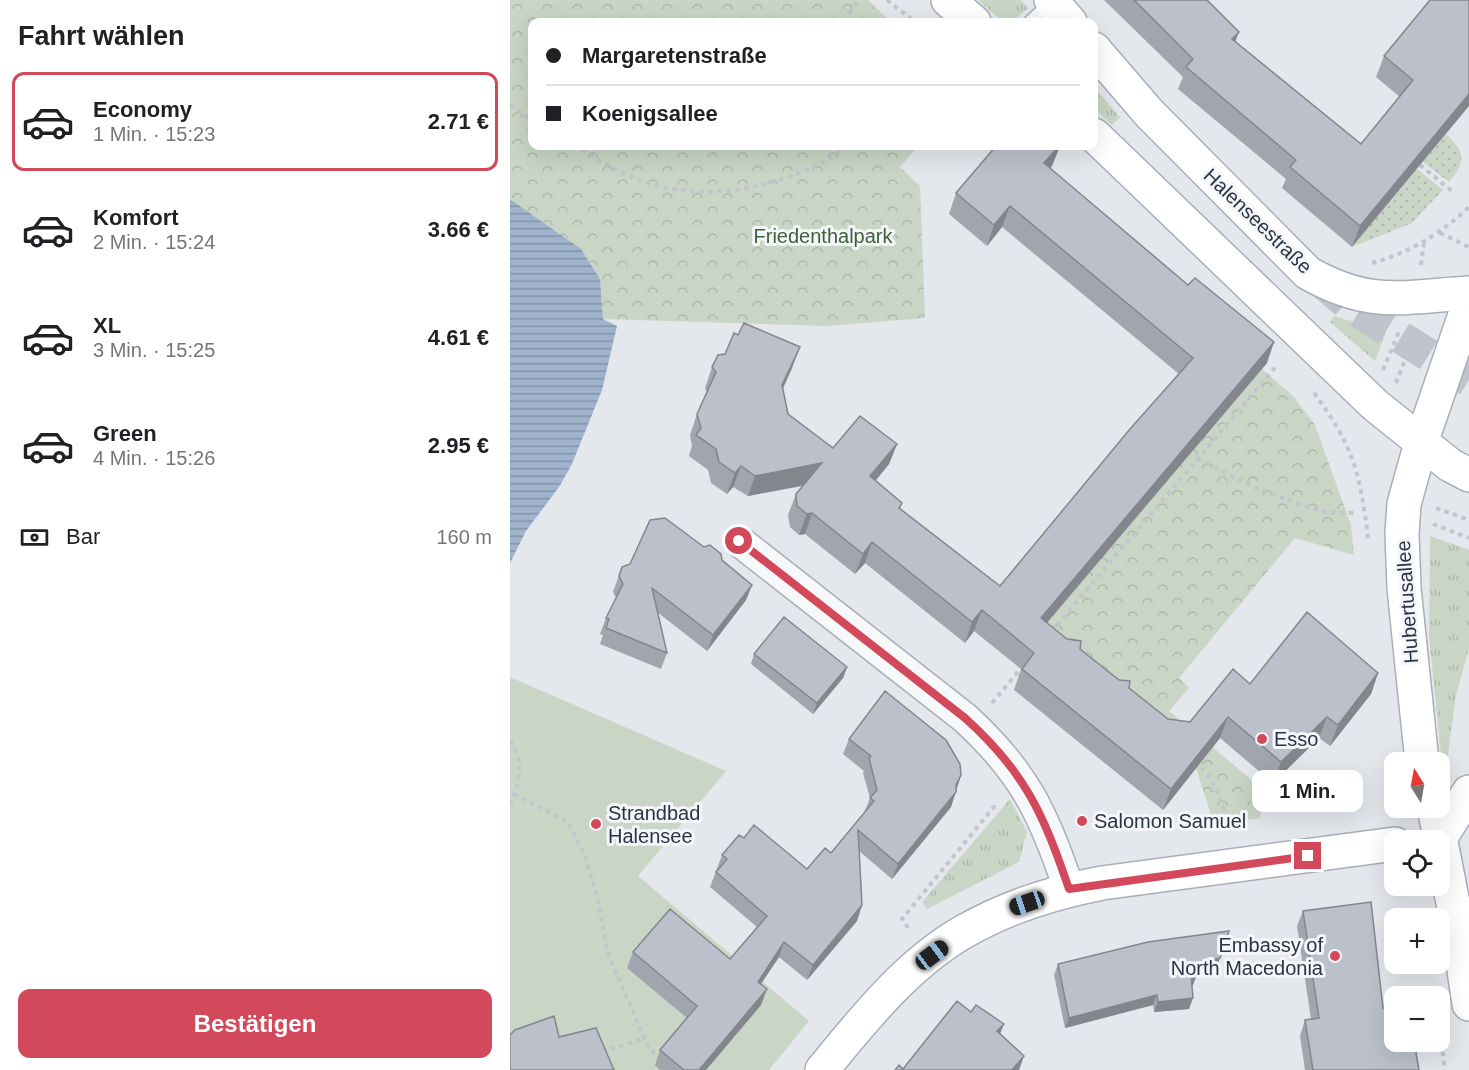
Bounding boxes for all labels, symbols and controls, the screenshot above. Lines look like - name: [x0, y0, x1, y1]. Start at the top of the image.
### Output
- text: Fahrt wählen: [18, 21, 185, 51]
- text: Margaretenstraße: [582, 43, 767, 68]
- icon: car: [21, 95, 75, 149]
- text: Economy: [93, 97, 192, 122]
- text: Koenigsallee: [582, 101, 718, 126]
- text: 2.71 €: [428, 109, 489, 134]
- text: 1 Min. · 15:23: [93, 123, 215, 145]
- street label: Halenseestraße: [1200, 164, 1316, 278]
- icon: car: [21, 203, 75, 257]
- text: Komfort: [93, 205, 179, 230]
- text: 3.66 €: [428, 217, 489, 242]
- park label: Friedenthalpark: [754, 225, 893, 247]
- text: 2 Min. · 15:24: [93, 231, 215, 253]
- icon: car: [21, 311, 75, 365]
- text: XL: [93, 313, 121, 338]
- text: 4.61 €: [428, 325, 489, 350]
- text: 3 Min. · 15:25: [93, 339, 215, 361]
- icon: car: [21, 419, 75, 473]
- text: Green: [93, 421, 157, 446]
- text: 2.95 €: [428, 433, 489, 458]
- text: 4 Min. · 15:26: [93, 447, 215, 469]
- icon: cash: [18, 521, 51, 554]
- text: Bar: [66, 524, 100, 549]
- text: 160 m: [436, 526, 492, 548]
- route start: [725, 527, 752, 554]
- street label: Hubertusallee: [1392, 540, 1422, 664]
- place label: Esso: [1274, 728, 1318, 750]
- marker: Esso: [1255, 732, 1269, 746]
- north arrow: [1384, 752, 1450, 818]
- map controls: [1384, 752, 1450, 1052]
- callout: 1 Min.: [1252, 769, 1364, 811]
- text: 1 Min.: [1279, 780, 1336, 802]
- place label: Strandbad Halensee: [608, 802, 700, 847]
- place label: Salomon Samuel: [1094, 810, 1246, 832]
- marker: Salomon Samuel: [1075, 814, 1089, 828]
- marker: Strandbad Halensee: [589, 817, 603, 831]
- button: locate: [1384, 830, 1450, 896]
- route end: [1294, 842, 1321, 869]
- car: [1007, 889, 1047, 917]
- button: +: [1384, 908, 1450, 974]
- place label: Embassy of North Macedonia: [1171, 934, 1324, 979]
- car: [912, 937, 952, 973]
- marker: Embassy of North Macedonia: [1328, 949, 1342, 963]
- button: −: [1384, 986, 1450, 1052]
- button: Bestätigen: [18, 989, 492, 1058]

